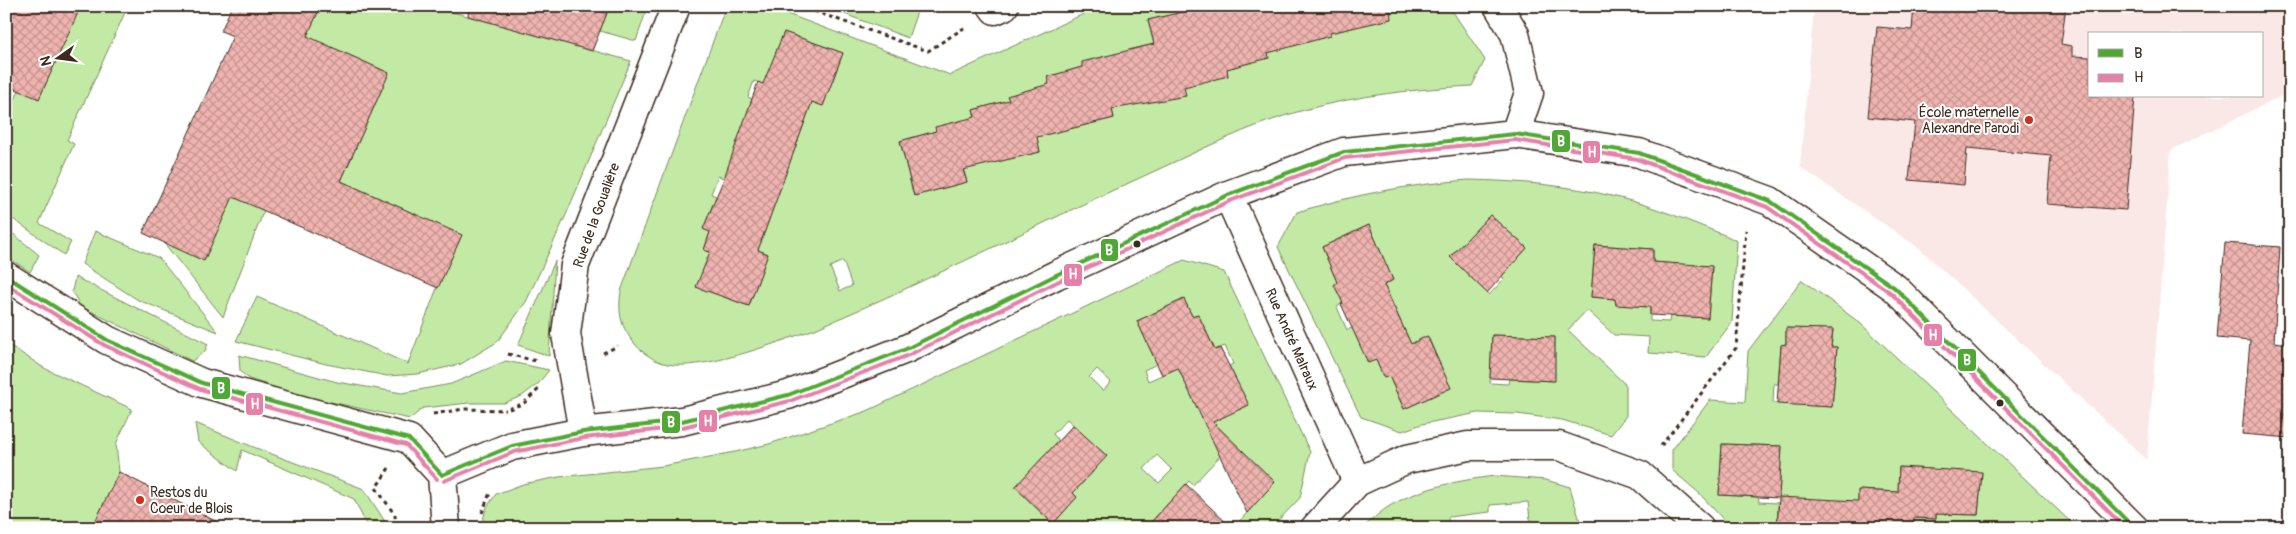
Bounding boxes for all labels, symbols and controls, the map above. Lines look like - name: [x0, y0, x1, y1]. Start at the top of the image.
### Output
- north arrow: [32, 32, 82, 82]
- legend: [2088, 32, 2264, 98]
- text: B: [2134, 44, 2143, 63]
- text: N: [36, 54, 55, 68]
- text: H: [2134, 68, 2144, 87]
- place label: École maternelle Alexandre Parodi: [1919, 103, 2019, 137]
- marker: École maternelle Alexandre Parodi: [2023, 114, 2035, 126]
- line badge: B: [1551, 129, 1571, 153]
- text: B: [1557, 133, 1565, 150]
- line badge: H: [1582, 140, 1601, 164]
- text: H: [1588, 144, 1597, 161]
- street label: Rue de la Goualière: [570, 160, 623, 270]
- line badge: B: [1100, 238, 1119, 262]
- unlabelled marker: [1132, 239, 1142, 249]
- text: B: [1105, 242, 1113, 259]
- line badge: H: [1063, 263, 1083, 287]
- text: H: [1069, 266, 1078, 283]
- street label: Rue André Malraux: [1261, 286, 1322, 393]
- line badge: H: [1923, 323, 1943, 347]
- text: H: [1929, 327, 1938, 344]
- line badge: B: [1957, 348, 1977, 372]
- text: B: [1963, 352, 1971, 369]
- line badge: B: [211, 376, 231, 400]
- text: B: [217, 380, 225, 397]
- line badge: H: [245, 392, 264, 416]
- text: H: [251, 396, 260, 413]
- unlabelled marker: [1995, 398, 2005, 408]
- line badge: H: [698, 409, 718, 433]
- line badge: B: [661, 410, 681, 434]
- text: H: [704, 413, 713, 430]
- text: B: [667, 414, 675, 431]
- place label: Restos du Coeur de Blois: [150, 484, 233, 517]
- marker: Restos du Coeur de Blois: [134, 494, 146, 506]

